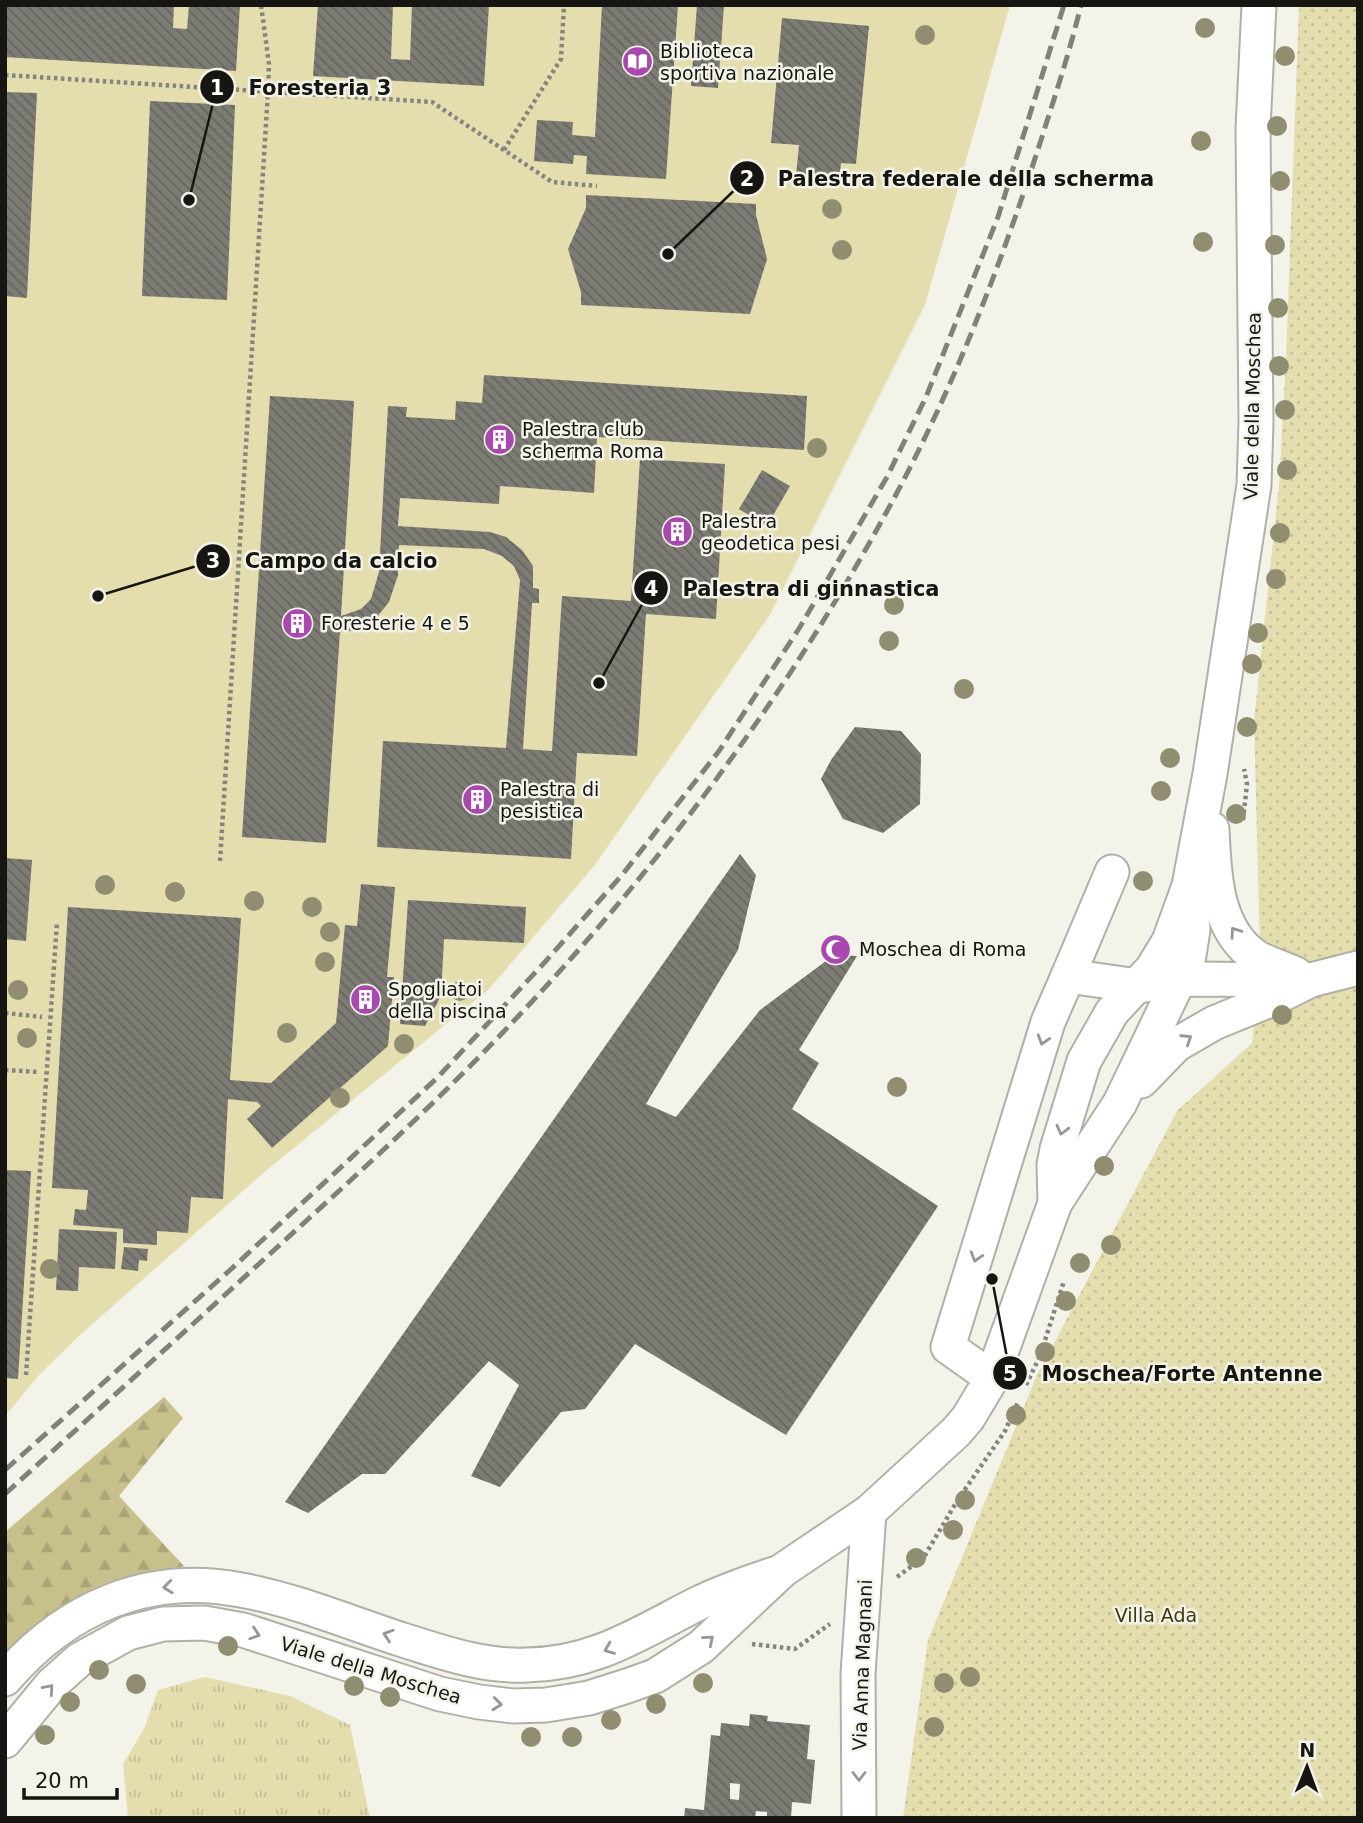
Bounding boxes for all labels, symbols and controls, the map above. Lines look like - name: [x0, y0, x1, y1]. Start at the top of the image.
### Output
- place label: Biblioteca sportiva nazionale: [660, 40, 834, 84]
- library icon: Biblioteca sportiva nazionale: [620, 45, 654, 79]
- callout: Foresteria 3: [200, 66, 406, 108]
- text: 1: [210, 76, 224, 100]
- text: Foresteria 3: [249, 76, 391, 100]
- callout: Palestra federale della scherma: [729, 157, 1169, 199]
- text: 2: [740, 167, 754, 191]
- text: Palestra federale della scherma: [778, 167, 1154, 191]
- street label: Viale della Moschea: [1239, 312, 1265, 500]
- place label: Palestra club scherma Roma: [522, 418, 664, 462]
- building icon: Palestra club scherma Roma: [482, 423, 516, 457]
- place label: Palestra geodetica pesi: [701, 510, 840, 554]
- building icon: Palestra geodetica pesi: [661, 515, 695, 549]
- callout: Campo da calcio: [196, 540, 451, 582]
- text: 3: [206, 549, 220, 573]
- text: Campo da calcio: [245, 549, 437, 573]
- callout: Palestra di ginnastica: [634, 567, 954, 609]
- text: 4: [644, 577, 658, 601]
- text: Palestra di ginnastica: [682, 577, 940, 601]
- building icon: Foresterie 4 e 5: [281, 606, 315, 640]
- place label: Foresterie 4 e 5: [321, 612, 470, 634]
- place label: Palestra di pesistica: [500, 778, 599, 822]
- building icon: Palestra di pesistica: [460, 783, 494, 817]
- one-way arrow: [1231, 927, 1243, 940]
- mosque icon: Moschea di Roma: [819, 932, 853, 966]
- place label: Moschea di Roma: [859, 938, 1026, 960]
- place label: Spogliatoi della piscina: [388, 978, 507, 1022]
- building icon: Spogliatoi della piscina: [348, 983, 382, 1017]
- one-way arrow: [1036, 1033, 1051, 1045]
- one-way arrow: [1179, 1034, 1192, 1047]
- one-way arrow: [1056, 1124, 1070, 1136]
- one-way arrow: [969, 1251, 984, 1263]
- callout: Moschea/Forte Antenne: [992, 1352, 1336, 1394]
- text: 5: [1003, 1362, 1017, 1386]
- text: Moschea/Forte Antenne: [1042, 1362, 1322, 1386]
- one-way arrow: [162, 1579, 173, 1594]
- street label: Via Anna Magnani: [848, 1579, 876, 1751]
- park label: Villa Ada: [1115, 1604, 1197, 1626]
- one-way arrow: [249, 1625, 261, 1640]
- one-way arrow: [383, 1629, 395, 1643]
- street label: Viale della Moschea: [278, 1632, 464, 1708]
- one-way arrow: [700, 1636, 713, 1648]
- one-way arrow: [604, 1640, 616, 1654]
- one-way arrow: [41, 1684, 53, 1697]
- one-way arrow: [491, 1697, 502, 1712]
- north arrow: [1272, 1732, 1342, 1802]
- text: N: [1299, 1739, 1315, 1761]
- scale bar: [24, 1756, 117, 1800]
- text: 20 m: [35, 1769, 89, 1793]
- one-way arrow: [851, 1771, 867, 1782]

